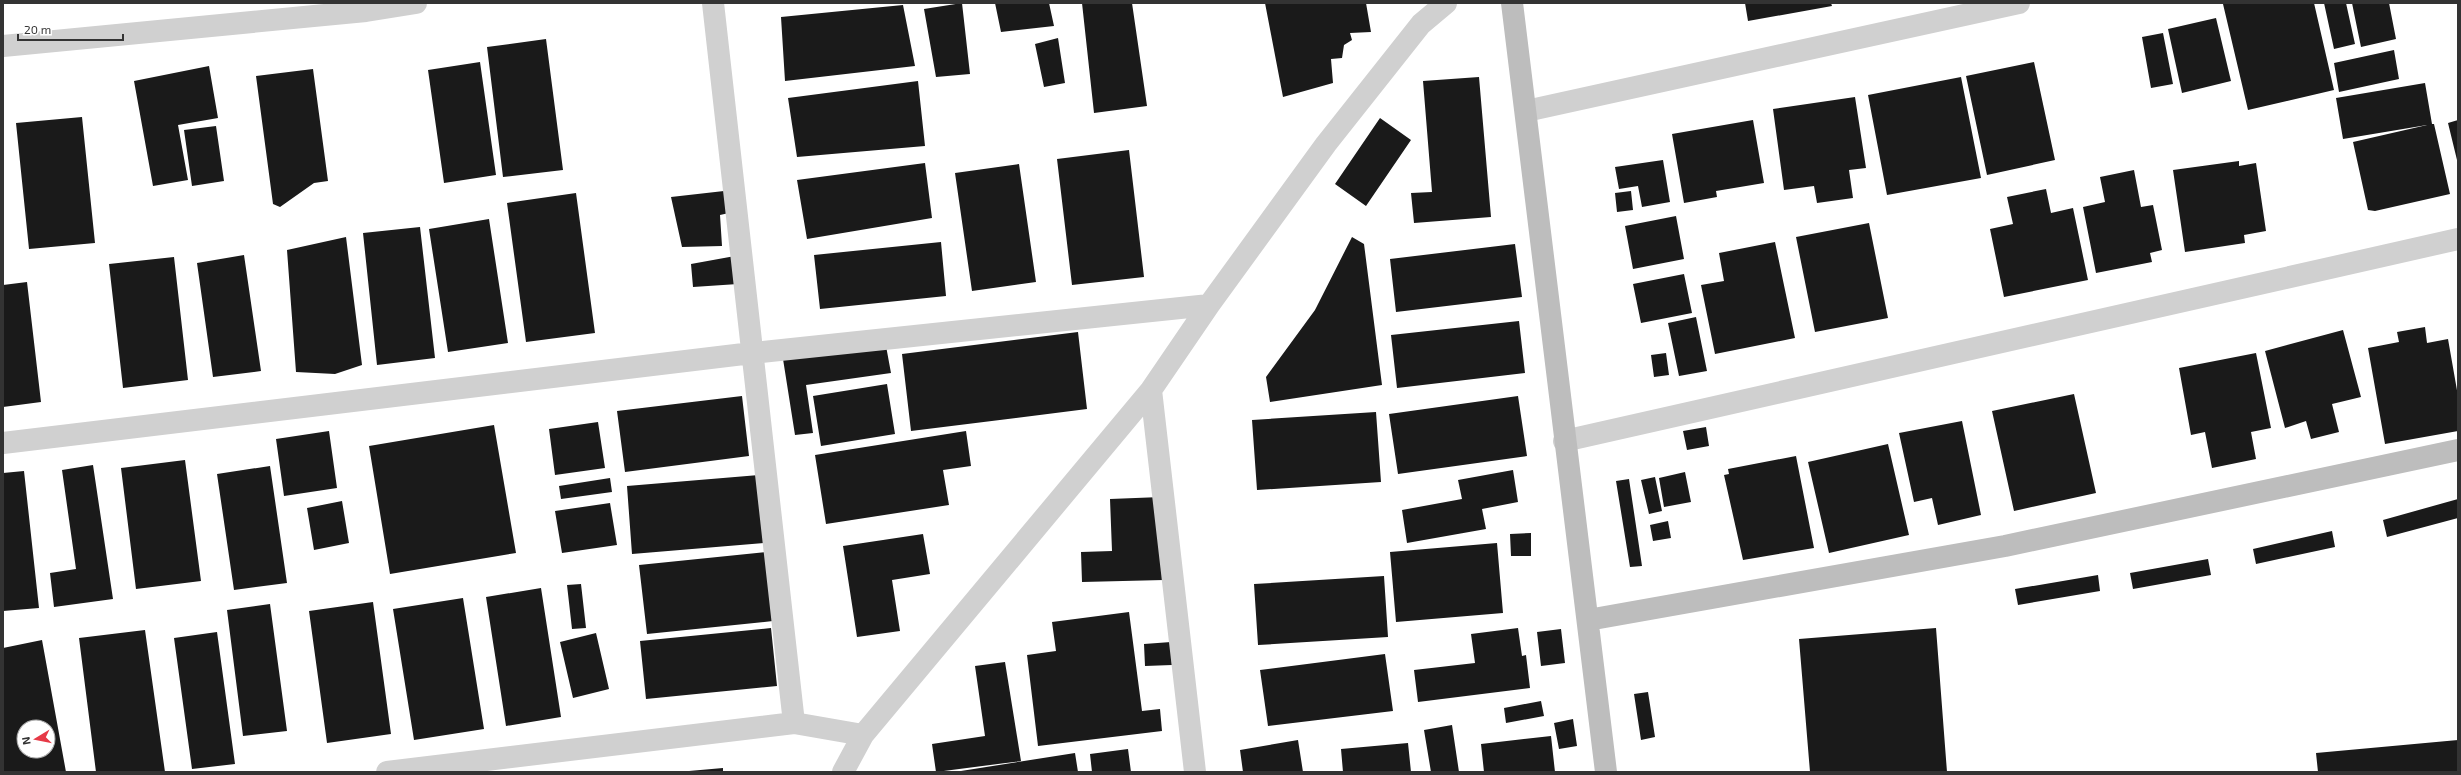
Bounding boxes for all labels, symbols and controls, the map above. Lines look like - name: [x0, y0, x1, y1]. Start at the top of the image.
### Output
- scale bar: [18, 16, 123, 42]
- text: 20 m: [24, 22, 51, 36]
- north arrow: [16, 719, 56, 759]
- text: N: [19, 736, 33, 746]

